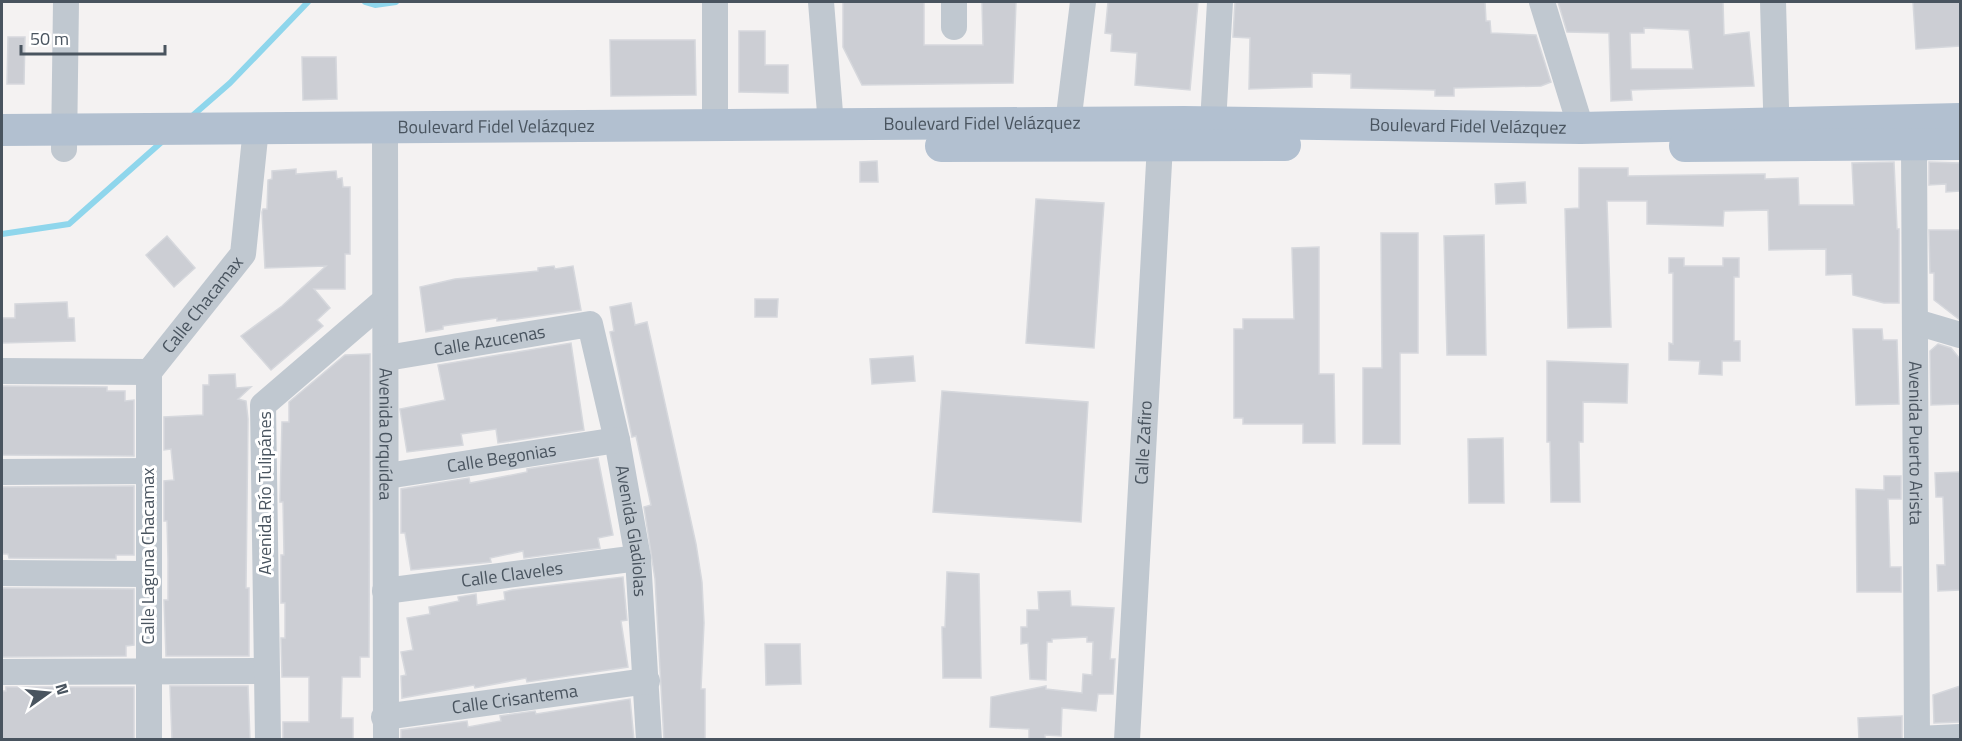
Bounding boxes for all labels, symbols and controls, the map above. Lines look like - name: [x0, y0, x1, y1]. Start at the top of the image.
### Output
- scale bar: [21, 18, 165, 56]
- text: 50 m: [30, 25, 69, 52]
- street label: Boulevard Fidel Velázquez: [883, 109, 1081, 137]
- street label: Boulevard Fidel Velázquez: [1369, 111, 1567, 141]
- street label: Boulevard Fidel Velázquez: [397, 112, 595, 140]
- street label: Calle Chacamax: [155, 250, 249, 359]
- street label: Calle Azucenas: [432, 318, 547, 363]
- street label: Avenida Puerto Arista: [1902, 361, 1930, 525]
- street label: Avenida Orquídea: [372, 368, 400, 500]
- street label: Calle Zafiro: [1127, 400, 1159, 485]
- street label: Avenida Río Tulipánes: [251, 411, 278, 575]
- street label: Calle Begonias: [445, 436, 558, 479]
- street label: Avenida Gladiolas: [609, 463, 654, 597]
- street label: Calle Laguna Chacamax: [134, 468, 161, 644]
- street label: Calle Claveles: [459, 554, 564, 594]
- north arrow: [18, 663, 78, 723]
- street label: Calle Crisantema: [450, 677, 579, 721]
- text: N: [49, 681, 76, 698]

